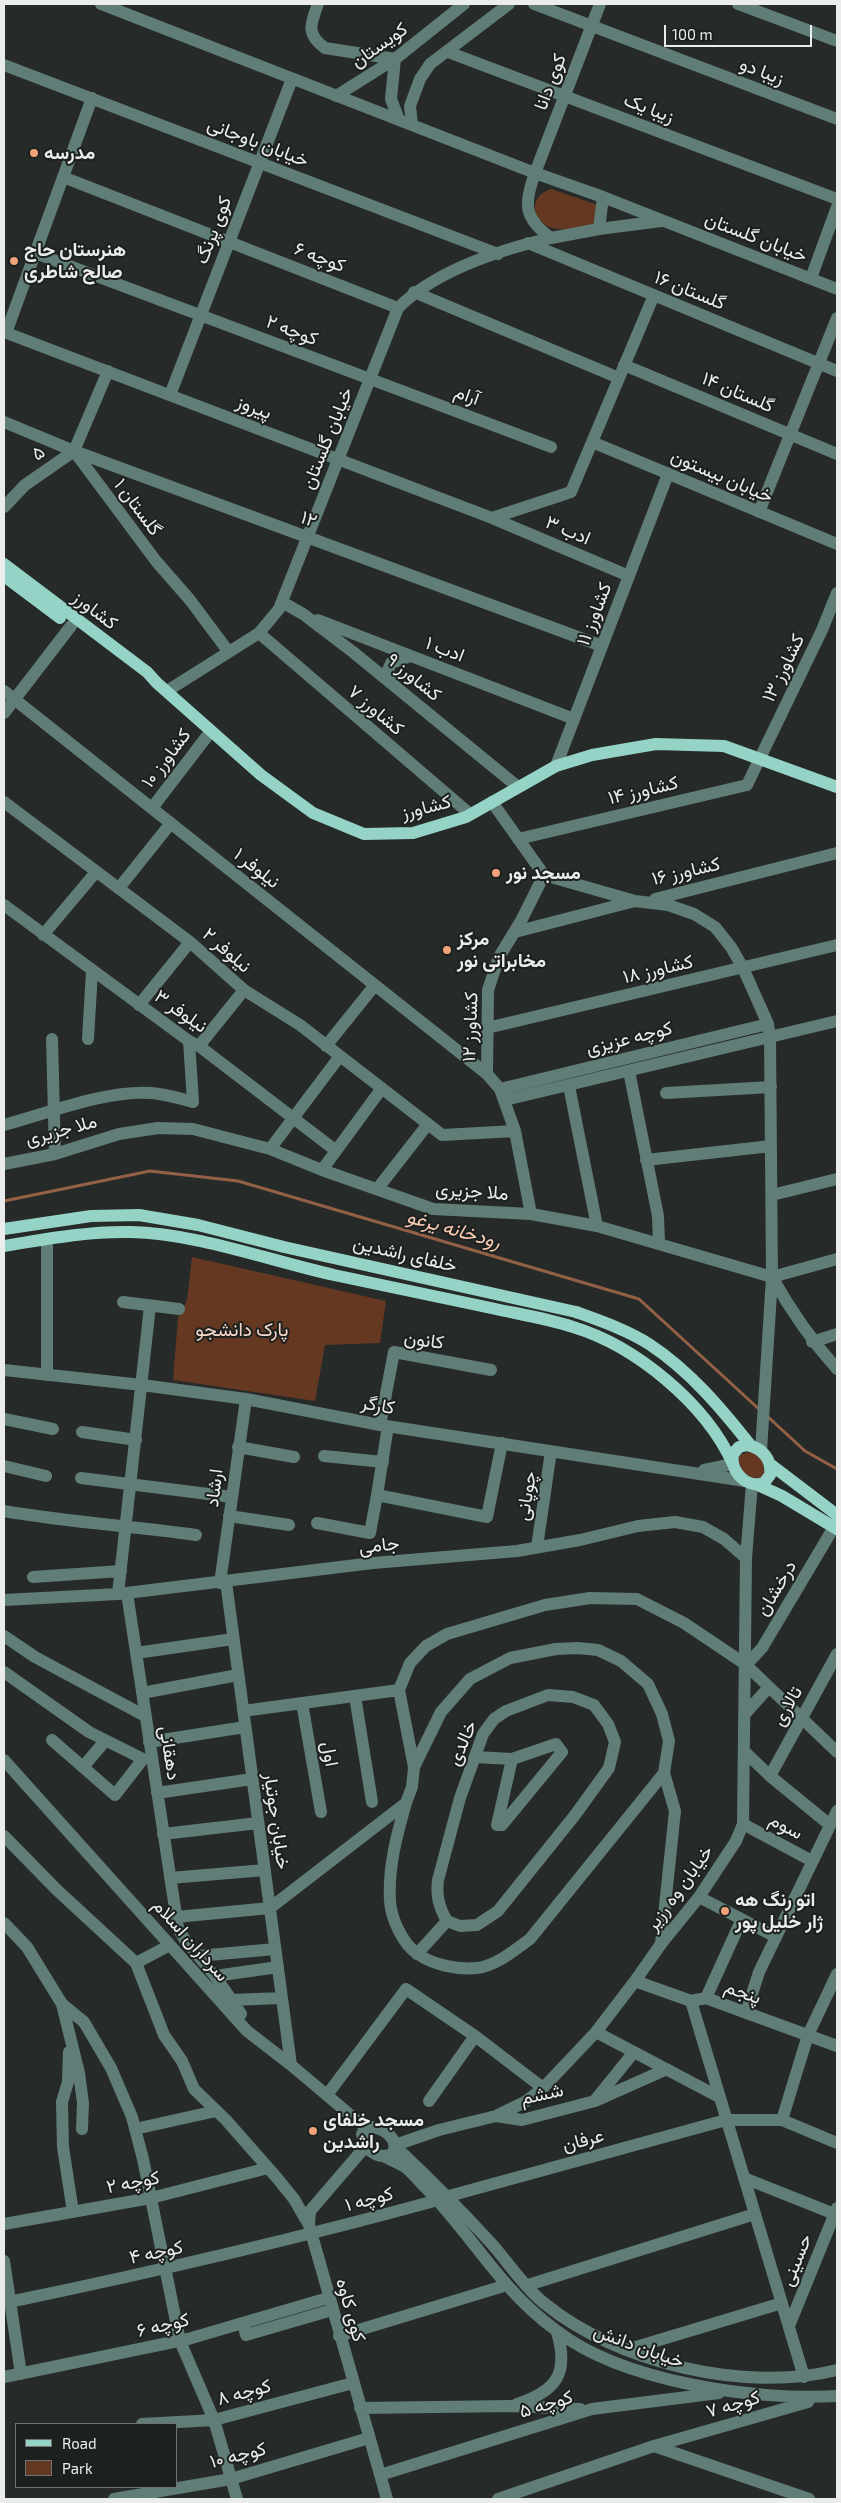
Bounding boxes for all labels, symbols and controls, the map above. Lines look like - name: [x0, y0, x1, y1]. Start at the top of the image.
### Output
- scale bar: [666, 15, 814, 47]
- street label: کویستان: [346, 17, 412, 73]
- text: 100 m: [672, 25, 713, 43]
- street label: کوی دانا: [529, 51, 571, 113]
- street label: زیبا دو: [737, 52, 787, 90]
- street label: زیبا یک: [621, 88, 677, 128]
- street label: خیابان باوجانی: [204, 112, 312, 172]
- place label: مدرسه: [44, 142, 95, 164]
- marker: مدرسه: [28, 147, 40, 159]
- street label: کوی پرنگ: [190, 193, 236, 267]
- street label: خیابان گلستان: [702, 207, 810, 267]
- street label: کوچه ۶: [291, 237, 349, 277]
- place label: هنرستان حاج صالح شاطری: [24, 239, 126, 283]
- marker: هنرستان حاج صالح شاطری: [8, 255, 20, 267]
- street label: گلستان ۱۶: [651, 265, 729, 315]
- street label: کوچه ۲: [263, 310, 321, 350]
- street label: گلستان ۱۴: [698, 367, 778, 417]
- street label: آرام: [451, 380, 483, 410]
- street label: خیابان گلستان: [296, 384, 358, 492]
- street label: پیروز: [233, 390, 275, 424]
- street label: ۵: [27, 440, 49, 466]
- street label: خیابان بیستون: [667, 444, 777, 508]
- street label: گلستان ۱: [109, 474, 167, 540]
- street label: ۱۲: [298, 506, 320, 532]
- street label: ادب ۳: [542, 510, 594, 550]
- street label: کشاورز ۱۱: [572, 579, 616, 649]
- street label: کشاورز: [68, 586, 122, 634]
- street label: کشاورز ۱۳: [757, 630, 809, 706]
- street label: ادب ۱: [422, 631, 468, 667]
- street label: کشاورز ۹: [382, 648, 446, 706]
- street label: کشاورز ۷: [343, 680, 409, 740]
- street label: کشاورز ۱۰: [136, 724, 196, 792]
- street label: کشاورز ۱۴: [606, 771, 680, 809]
- street label: کشاورز: [399, 790, 453, 824]
- street label: نیلوفر ۱: [229, 843, 285, 893]
- street label: کشاورز ۱۶: [650, 852, 722, 890]
- place label: مسجد نور: [506, 862, 581, 884]
- marker: مسجد نور: [490, 867, 502, 879]
- street label: نیلوفر ۲: [198, 923, 256, 977]
- place label: مرکز مخابراتی نور: [457, 928, 546, 972]
- marker: مرکز مخابراتی نور: [441, 944, 453, 956]
- street label: کشاورز ۱۸: [621, 950, 695, 988]
- street label: نیلوفر ۳: [150, 985, 212, 1037]
- street label: کشاورز ۱۲: [457, 991, 483, 1063]
- street label: کوچه عزیزی: [583, 1016, 675, 1060]
- street label: ملا جزیری: [23, 1110, 99, 1150]
- street label: ملا جزیری: [435, 1177, 509, 1205]
- water label: رودخانه یرغو: [404, 1204, 504, 1254]
- street label: خلفای راشدین: [351, 1231, 459, 1277]
- park label: پارک دانشجو: [196, 1319, 288, 1341]
- street label: کانون: [403, 1326, 445, 1354]
- street label: کارگر: [359, 1391, 397, 1419]
- street label: ارشاد: [200, 1468, 228, 1508]
- street label: چوپانی: [511, 1470, 541, 1522]
- street label: جامی: [358, 1532, 400, 1558]
- street label: درخشان: [751, 1556, 801, 1620]
- street label: تالاری: [767, 1682, 807, 1730]
- street label: خالدی: [442, 1717, 482, 1769]
- street label: دهقانی: [154, 1724, 186, 1782]
- street label: اول: [317, 1740, 343, 1768]
- street label: خیابان جوتیار: [259, 1771, 295, 1871]
- street label: سوم: [765, 1808, 807, 1844]
- street label: خیابان وه رزیر: [640, 1841, 718, 1935]
- place label: اتو رنگ هه ژار خلیل پور: [735, 1889, 823, 1933]
- street label: سرداران اسلام: [148, 1894, 234, 1986]
- marker: اتو رنگ هه ژار خلیل پور: [719, 1905, 731, 1917]
- street label: پنجم: [722, 1975, 764, 2009]
- street label: ششم: [519, 2078, 565, 2110]
- place label: مسجد خلفای راشدین: [323, 2109, 424, 2153]
- street label: عرفان: [560, 2123, 606, 2157]
- marker: مسجد خلفای راشدین: [307, 2125, 319, 2137]
- street label: کوچه ۲: [104, 2166, 162, 2198]
- street label: کوچه ۱: [342, 2182, 396, 2216]
- street label: حسینی: [775, 2231, 817, 2289]
- street label: کوچه ۴: [127, 2235, 185, 2269]
- street label: کوی کاوه: [331, 2276, 371, 2344]
- street label: کوچه ۶: [135, 2308, 191, 2342]
- street label: خیابان دانش: [591, 2319, 687, 2373]
- street label: کوچه ۸: [215, 2374, 273, 2410]
- street label: کوچه ۵: [516, 2385, 576, 2423]
- street label: کوچه ۷: [703, 2385, 763, 2423]
- legend: [15, 2423, 178, 2488]
- text: Road: [62, 2434, 97, 2452]
- street label: کوچه ۱۰: [207, 2437, 269, 2473]
- text: Park: [62, 2459, 93, 2477]

